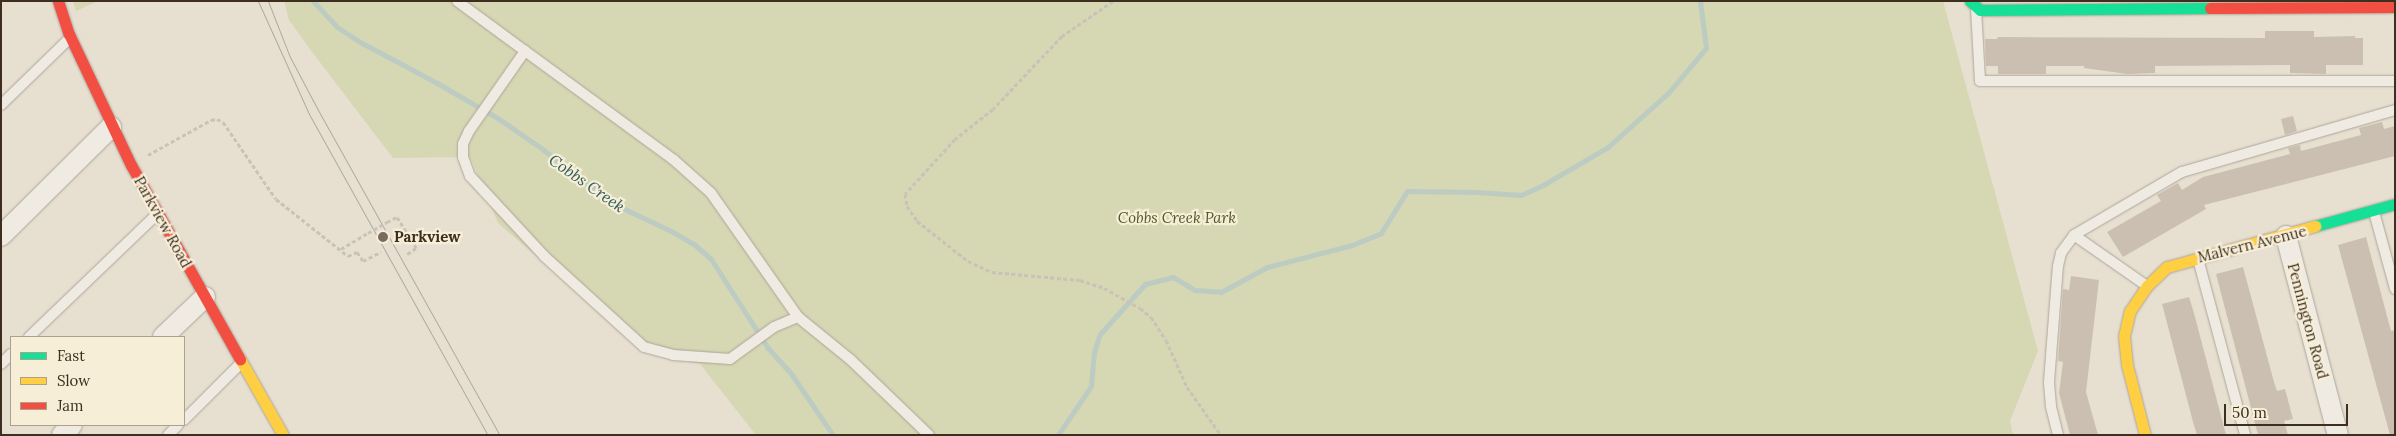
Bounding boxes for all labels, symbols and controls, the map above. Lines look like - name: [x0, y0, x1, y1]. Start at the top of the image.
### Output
- water label: Cobbs Creek: [545, 150, 629, 216]
- street label: Parkview Road: [130, 173, 196, 271]
- park label: Cobbs Creek Park: [1118, 209, 1236, 227]
- street label: Malvern Avenue: [2196, 222, 2308, 266]
- place label: Parkview: [394, 228, 460, 246]
- marker: Parkview: [376, 230, 390, 244]
- street label: Pennington Road: [2284, 261, 2332, 381]
- legend: [10, 336, 185, 426]
- text: Fast: [57, 346, 85, 365]
- text: Slow: [57, 371, 90, 390]
- scale bar: [2226, 394, 2350, 426]
- text: Jam: [57, 396, 84, 415]
- text: 50 m: [2232, 403, 2267, 422]

